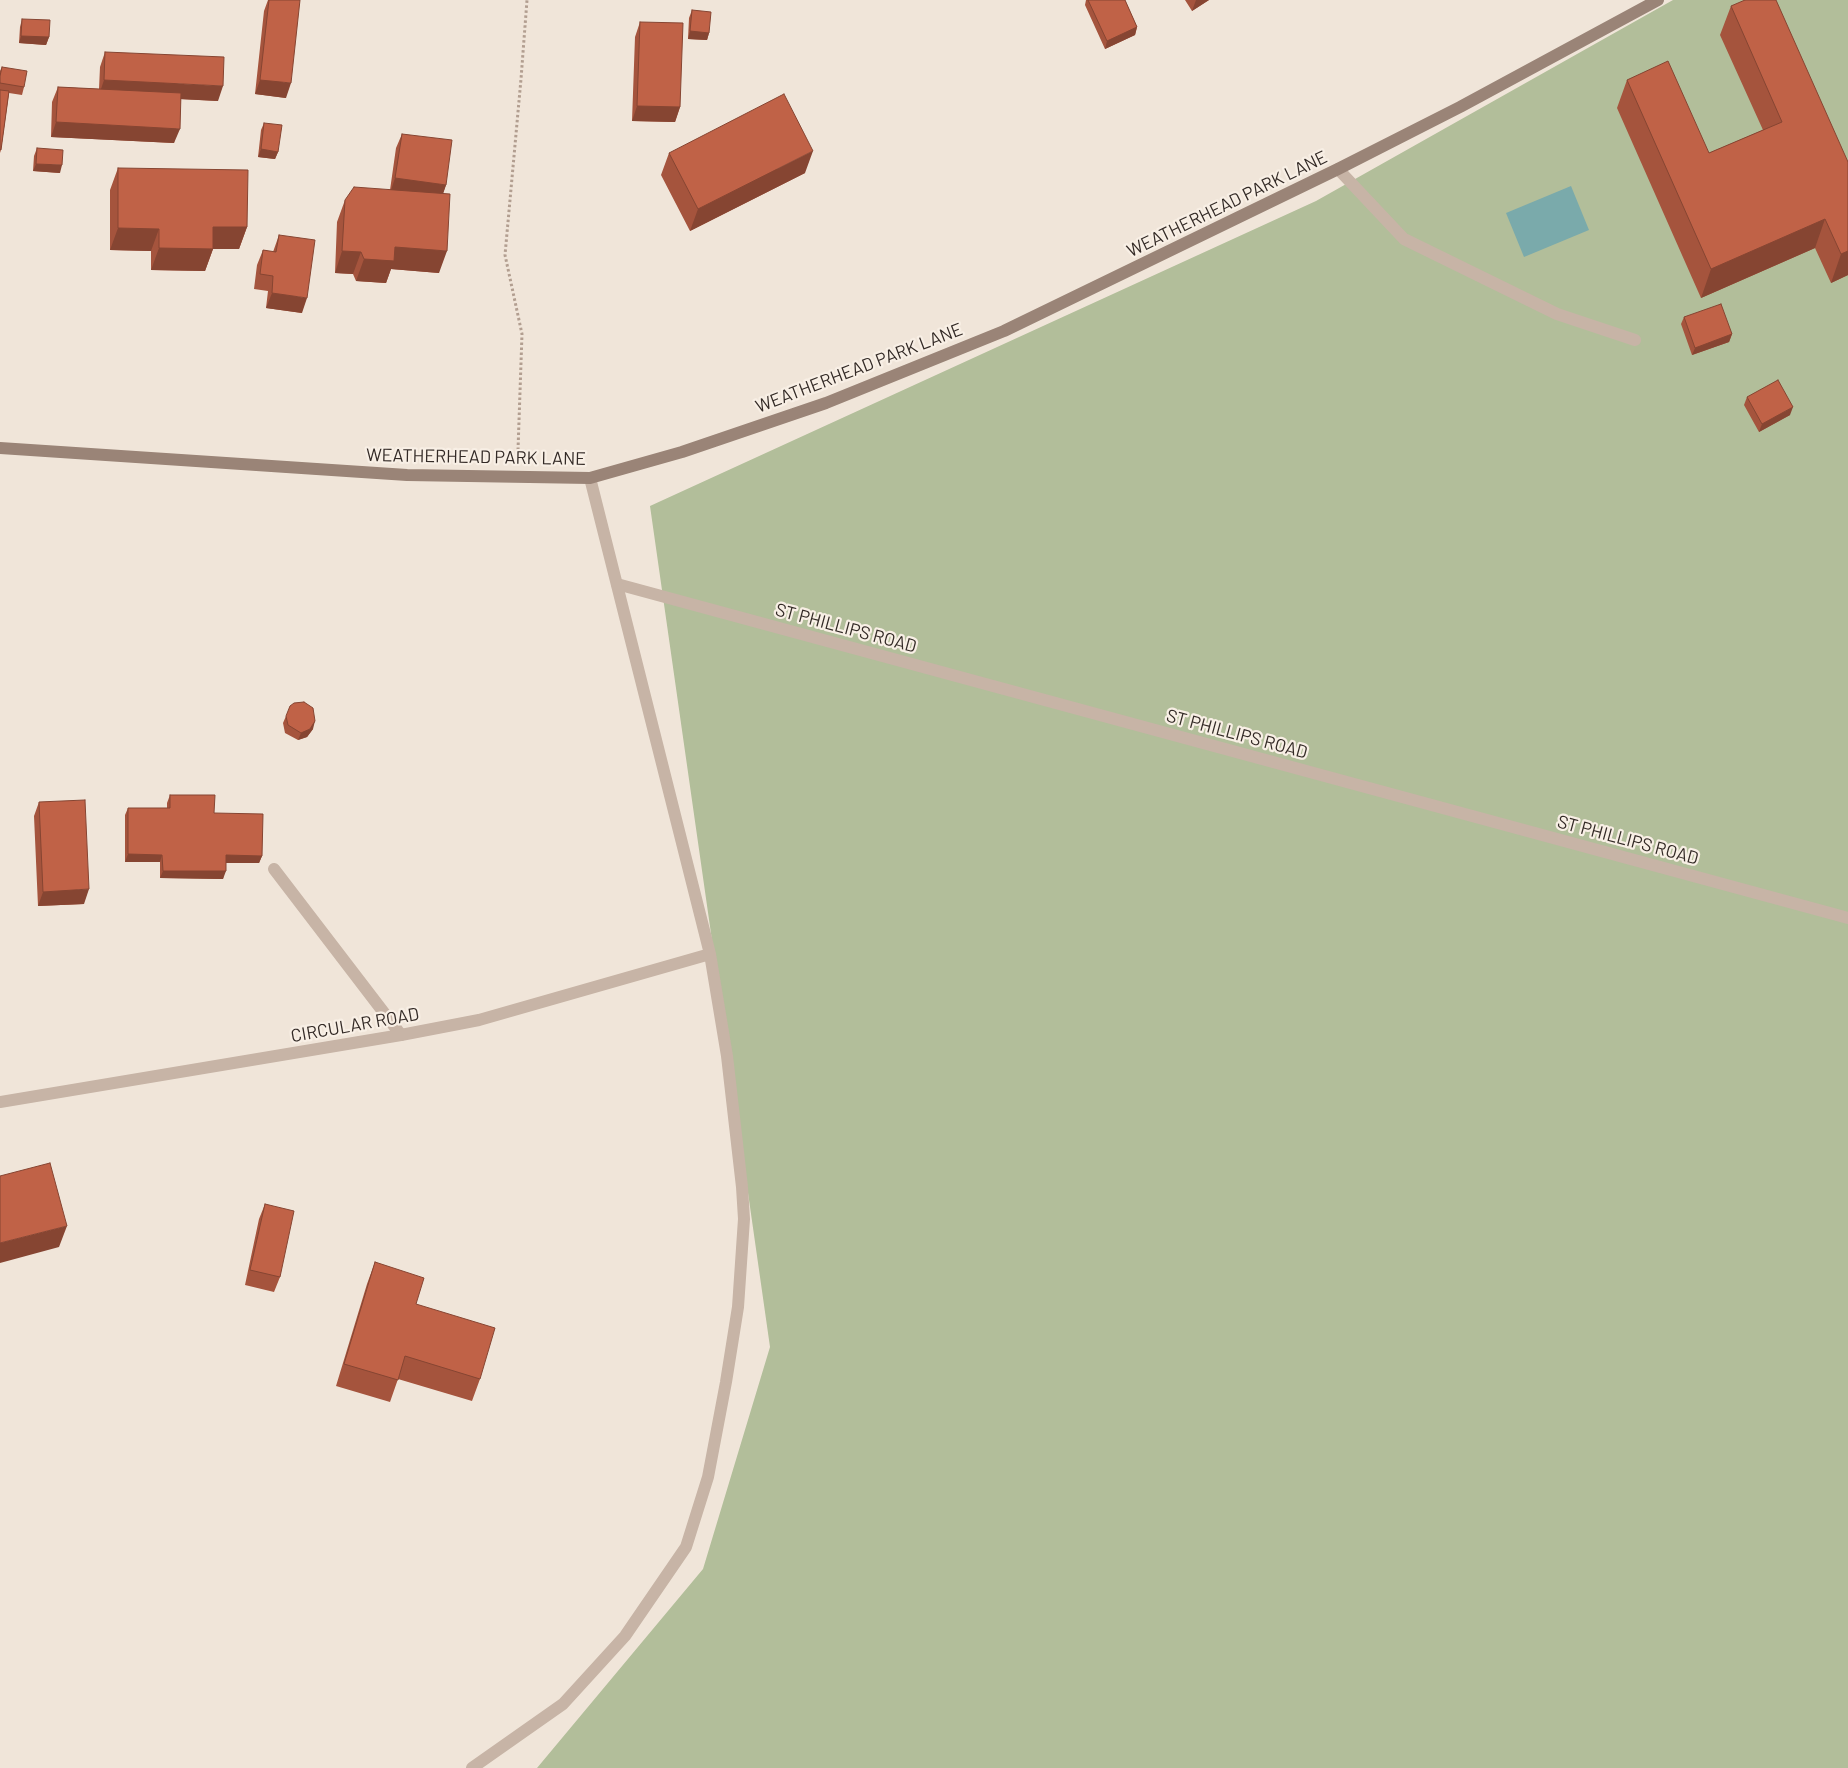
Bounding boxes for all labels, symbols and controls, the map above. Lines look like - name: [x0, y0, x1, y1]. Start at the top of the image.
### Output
- street label: WEATHERHEAD PARK LANE: [1123, 146, 1331, 262]
- street label: WEATHERHEAD PARK LANE: [752, 319, 966, 417]
- street label: WEATHERHEAD PARK LANE: [366, 444, 586, 470]
- street label: ST PHILLIPS ROAD: [773, 599, 919, 657]
- street label: ST PHILLIPS ROAD: [1164, 705, 1310, 763]
- street label: ST PHILLIPS ROAD: [1555, 811, 1701, 869]
- street label: CIRCULAR ROAD: [289, 1003, 421, 1047]

